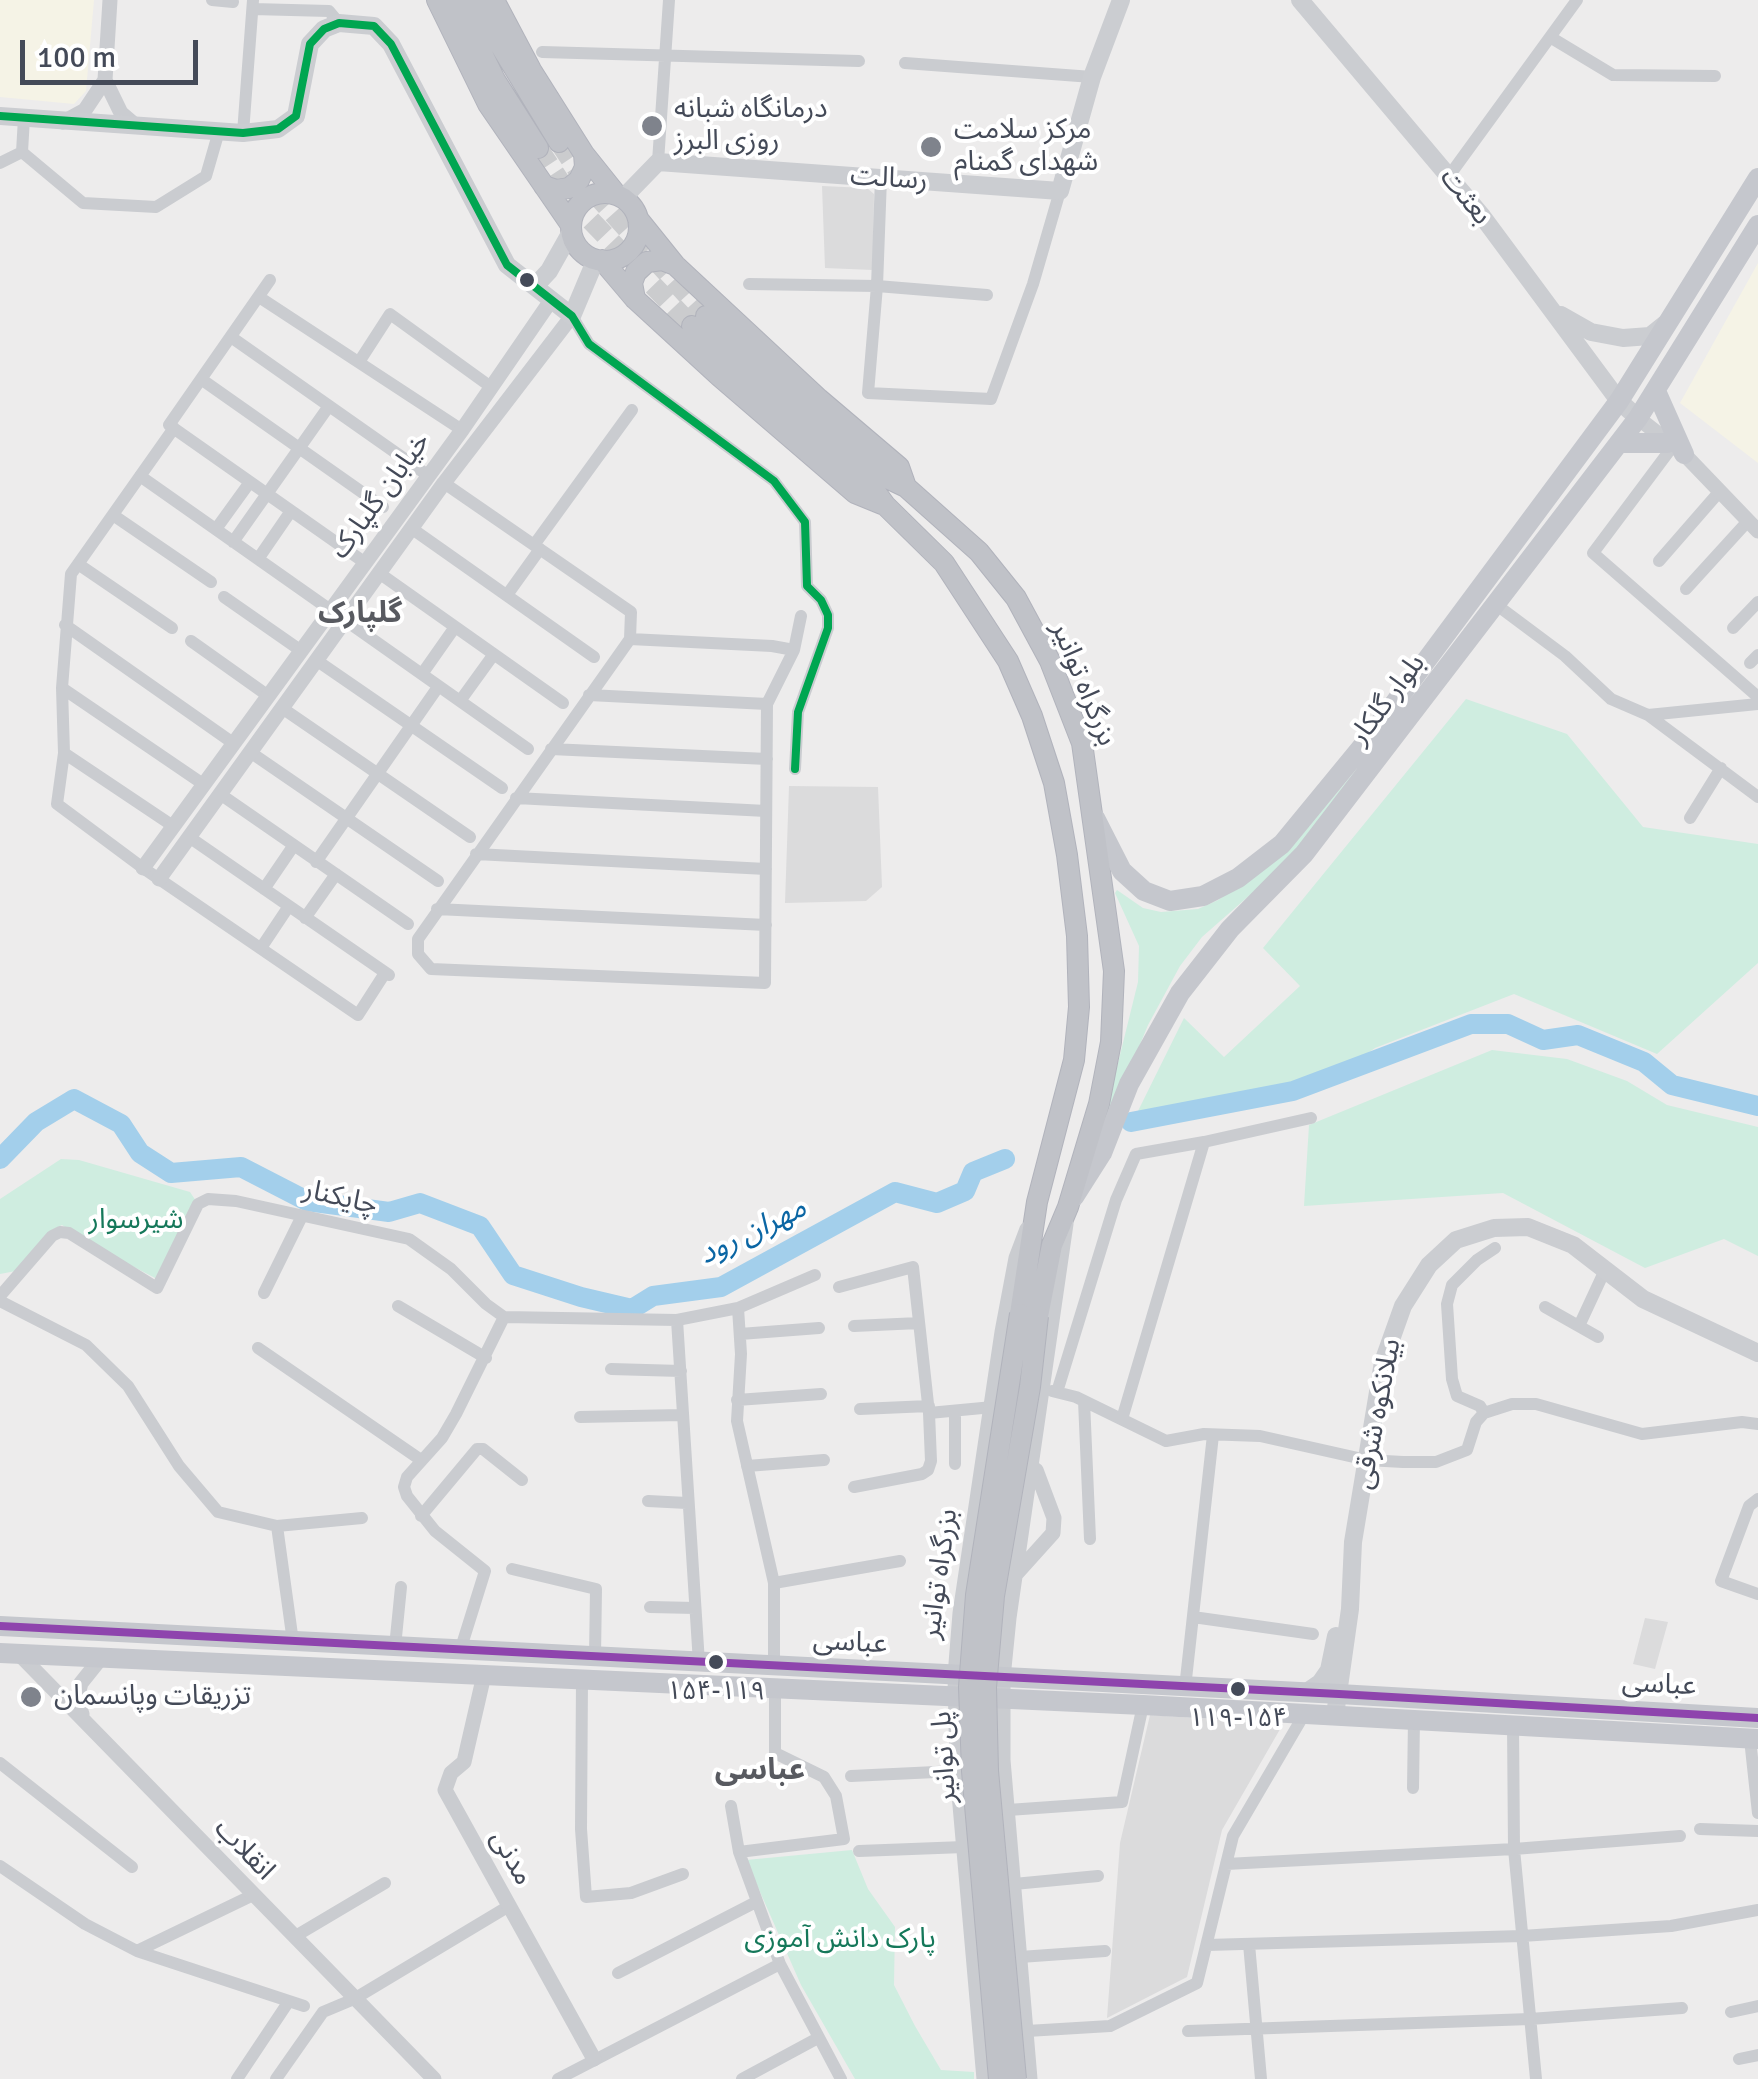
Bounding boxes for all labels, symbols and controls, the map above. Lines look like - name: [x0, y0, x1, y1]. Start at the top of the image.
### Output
- scale bar: [25, 20, 202, 82]
- text: 100 m: [37, 39, 116, 76]
- place label: درمانگاه شبانه روزی البرز: [674, 93, 828, 159]
- marker: درمانگاه شبانه روزی البرز: [639, 113, 665, 139]
- place label: مرکز سلامت شهدای گمنام: [954, 114, 1098, 180]
- marker: مرکز سلامت شهدای گمنام: [918, 134, 944, 160]
- street label: رسالت: [849, 160, 929, 198]
- street label: بعثت: [1432, 162, 1498, 232]
- unlabelled marker: [517, 270, 537, 290]
- street label: خیابان گلپارک: [324, 426, 438, 566]
- district label: گلپارک: [318, 596, 402, 632]
- street label: بزرگراه توانیر: [1043, 617, 1123, 751]
- street label: بلوار گلکار: [1343, 648, 1433, 752]
- street label: چایکنار: [300, 1173, 380, 1223]
- water label: مهران رود: [693, 1191, 813, 1273]
- park label: شیرسوار: [89, 1204, 183, 1238]
- street label: بیلانکوه شرقی: [1347, 1336, 1409, 1492]
- street label: بزرگراه توانیر: [914, 1507, 966, 1641]
- street label: عباسى: [812, 1624, 888, 1662]
- marker: ۱۵۴-۱۱۹: [706, 1652, 726, 1672]
- street label: عباسى: [1621, 1666, 1697, 1704]
- place label: ۱۵۴-۱۱۹: [667, 1676, 765, 1708]
- marker: ۱۱۹-۱۵۴: [1228, 1679, 1248, 1699]
- place label: تزریقات وپانسمان: [54, 1680, 251, 1714]
- marker: تزریقات وپانسمان: [18, 1684, 44, 1710]
- place label: ۱۱۹-۱۵۴: [1189, 1703, 1287, 1735]
- street label: پل توانیر: [926, 1710, 964, 1804]
- district label: عباسی: [715, 1753, 805, 1789]
- street label: انقلاب: [207, 1812, 281, 1888]
- street label: مدنی: [482, 1825, 540, 1891]
- park label: پارک دانش آموزی: [744, 1923, 936, 1957]

